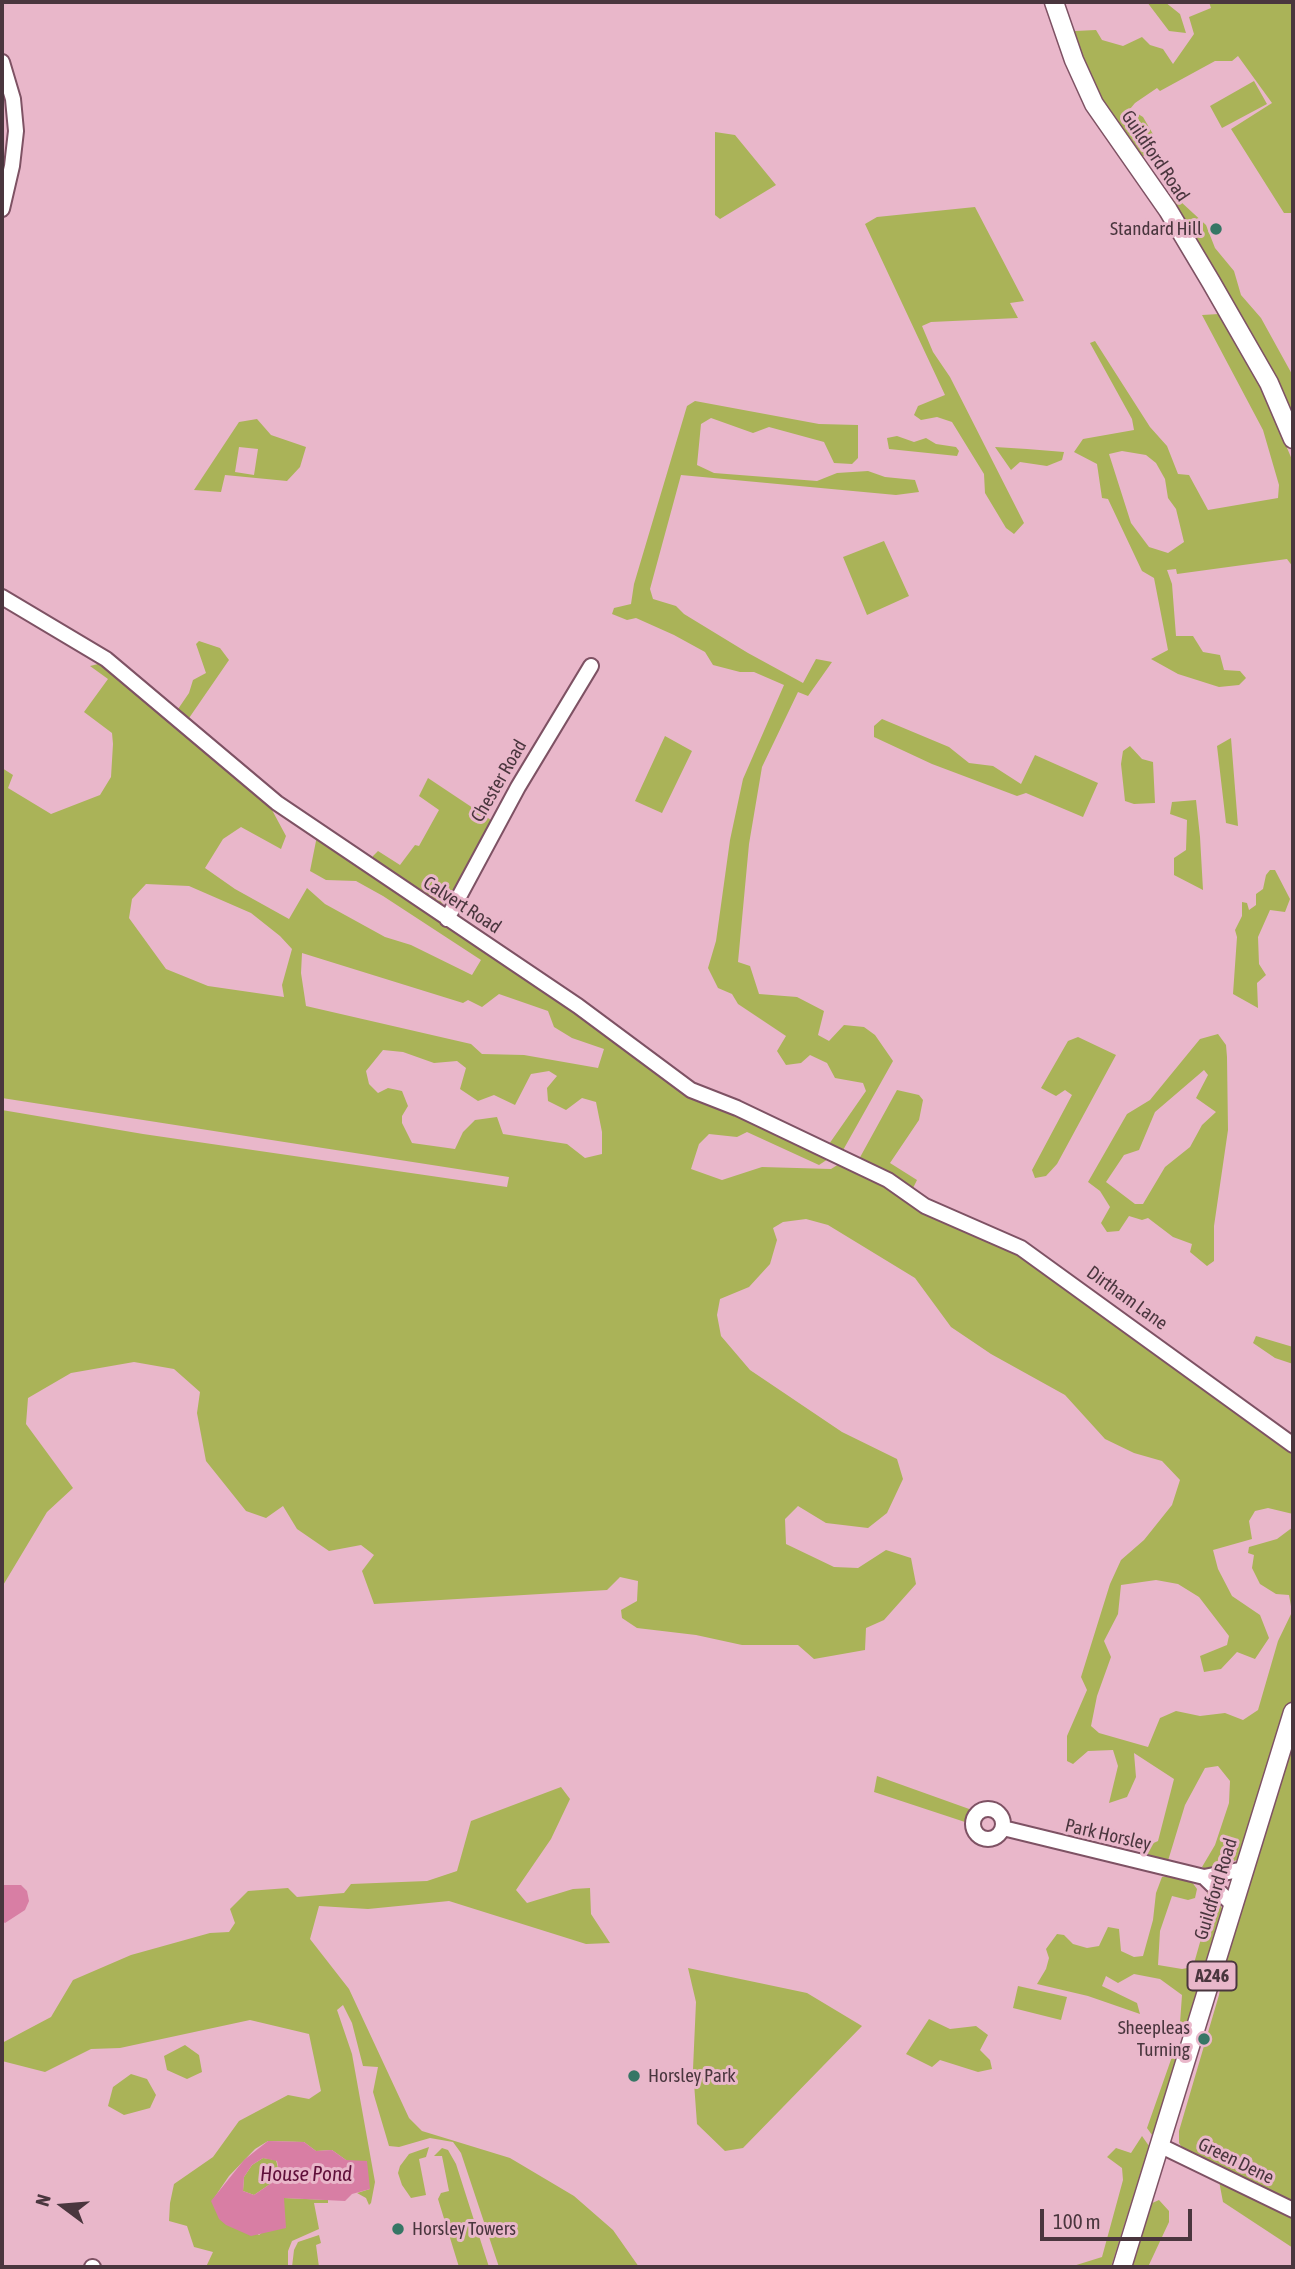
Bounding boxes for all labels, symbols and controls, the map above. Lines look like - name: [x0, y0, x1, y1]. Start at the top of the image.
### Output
- street label: Guildford Road: [1116, 106, 1194, 206]
- place label: Standard Hill: [1110, 218, 1202, 240]
- marker: Standard Hill: [1208, 221, 1224, 237]
- street label: Chester Road: [466, 736, 532, 826]
- street label: Calvert Road: [419, 871, 505, 939]
- street label: Dirtham Lane: [1082, 1261, 1172, 1335]
- street label: Park Horsley: [1063, 1814, 1153, 1856]
- street label: Guildford Road: [1190, 1835, 1242, 1943]
- road number: A246: [1188, 1962, 1236, 1990]
- place label: Sheepleas Turning: [1118, 2017, 1190, 2061]
- marker: Sheepleas Turning: [1196, 2031, 1212, 2047]
- place label: Horsley Park: [648, 2065, 736, 2087]
- marker: Horsley Park: [626, 2068, 642, 2084]
- street label: Green Dene: [1194, 2133, 1278, 2189]
- water label: House Pond: [260, 2161, 352, 2187]
- north arrow: [28, 2171, 98, 2241]
- text: N: [31, 2192, 55, 2209]
- scale bar: [1043, 2196, 1195, 2240]
- text: 100 m: [1053, 2209, 1101, 2233]
- place label: Horsley Towers: [412, 2218, 516, 2240]
- marker: Horsley Towers: [390, 2221, 406, 2237]

